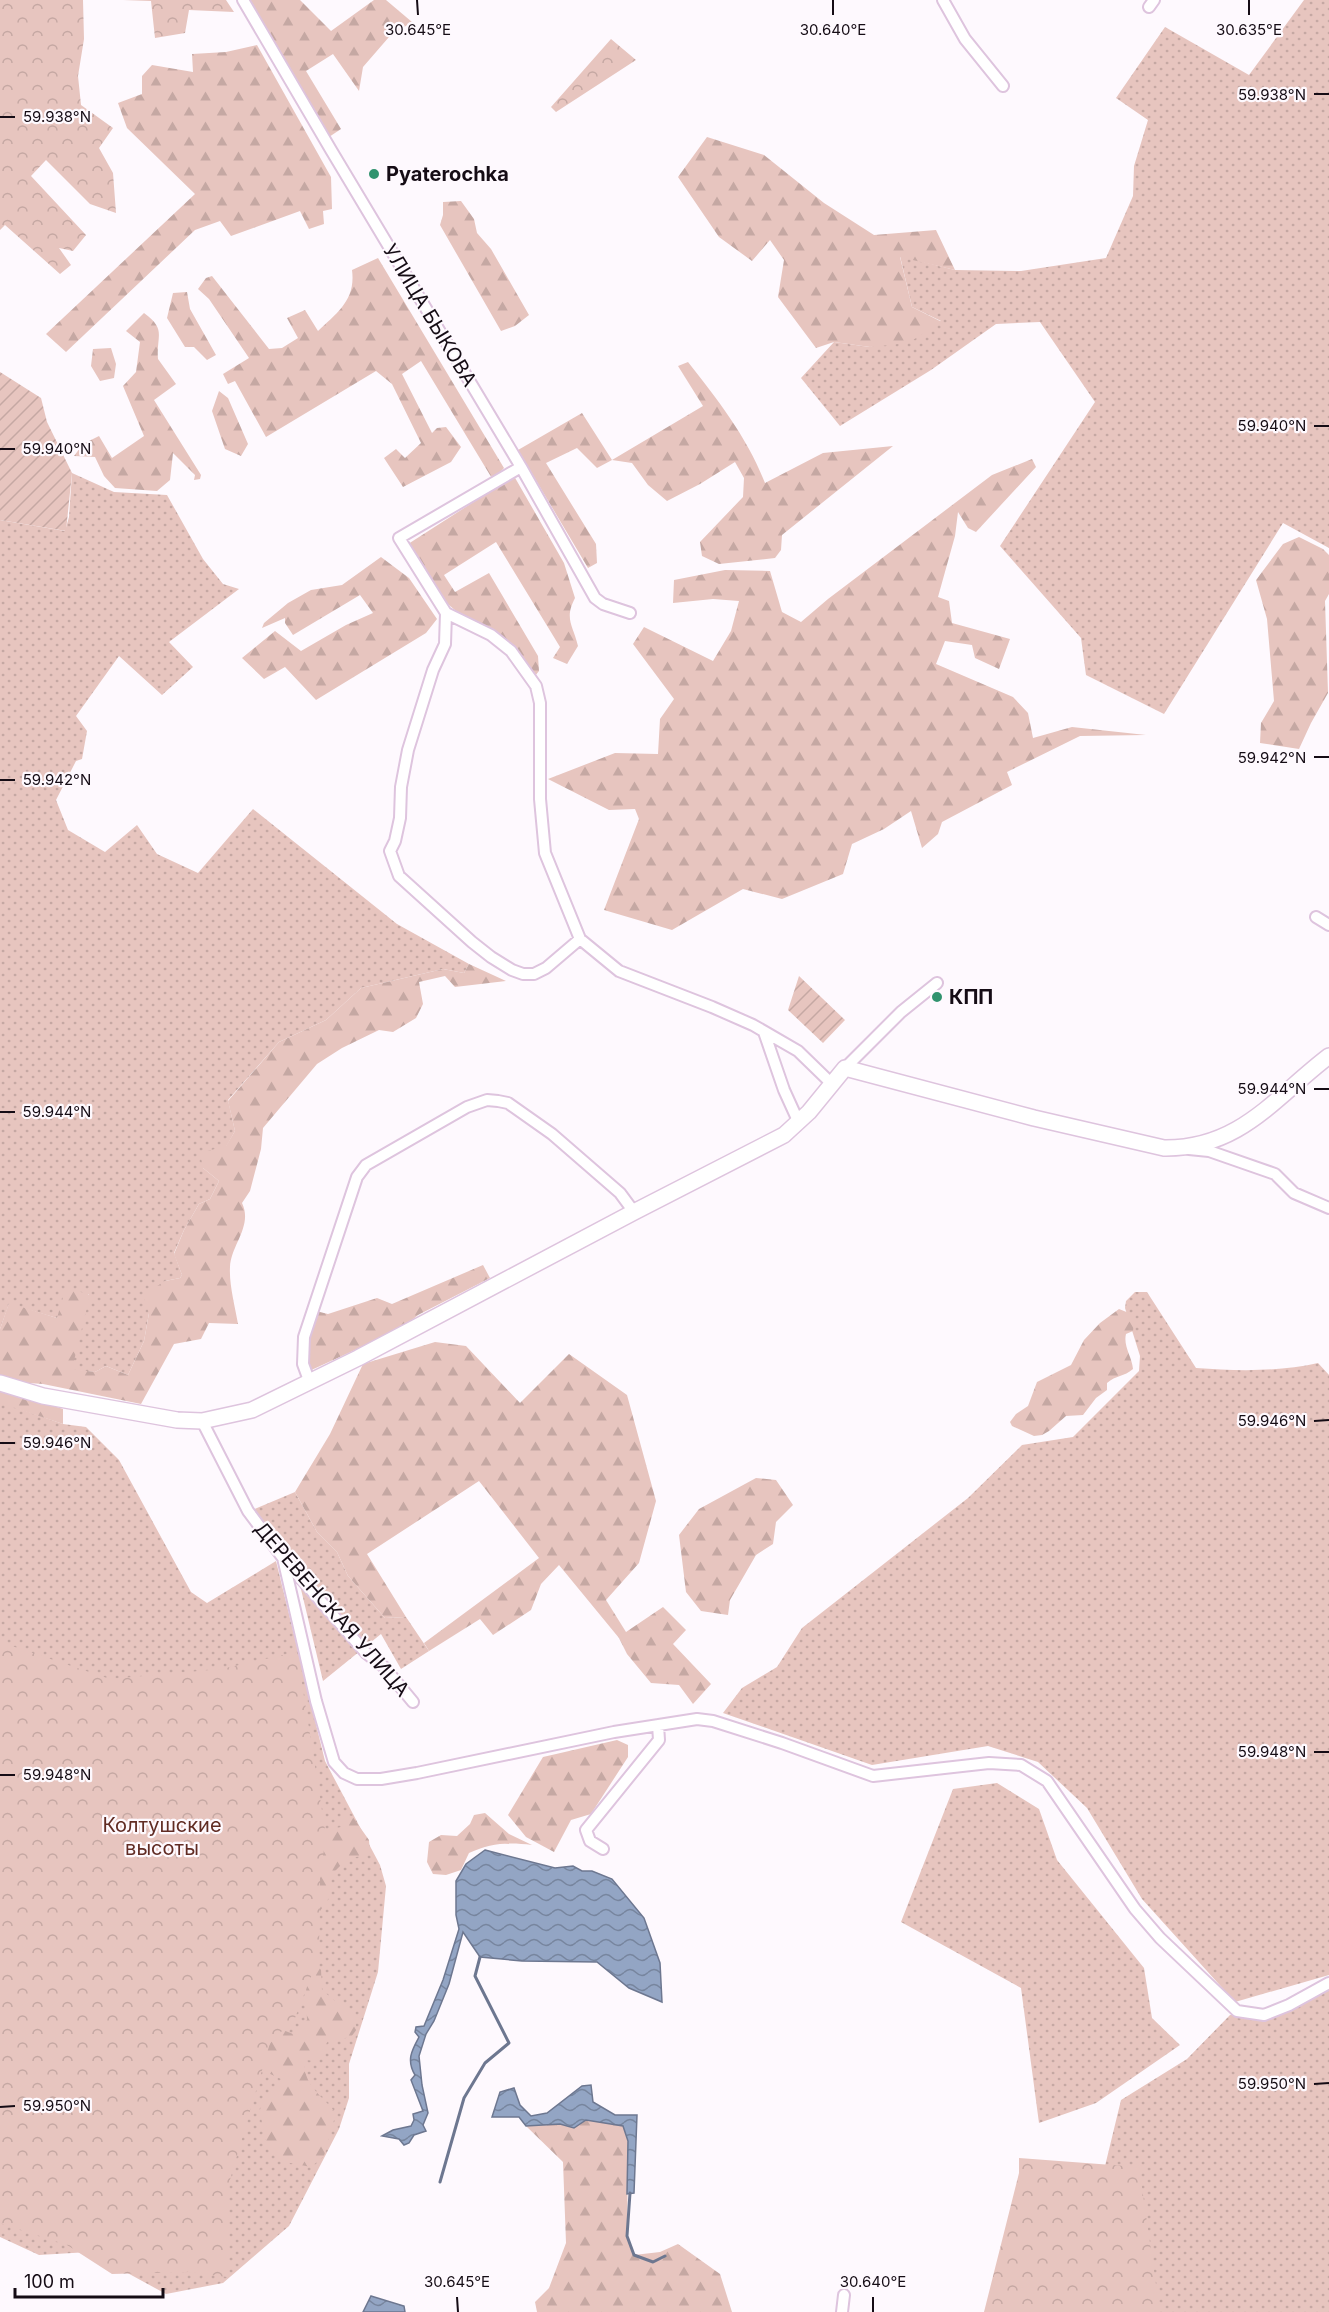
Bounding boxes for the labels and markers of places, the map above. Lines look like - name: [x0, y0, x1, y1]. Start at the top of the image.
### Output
- place label: Pyaterochka: [386, 162, 509, 186]
- marker: Pyaterochka: [367, 167, 381, 181]
- place label: КПП: [949, 985, 993, 1009]
- marker: КПП: [930, 990, 944, 1004]

